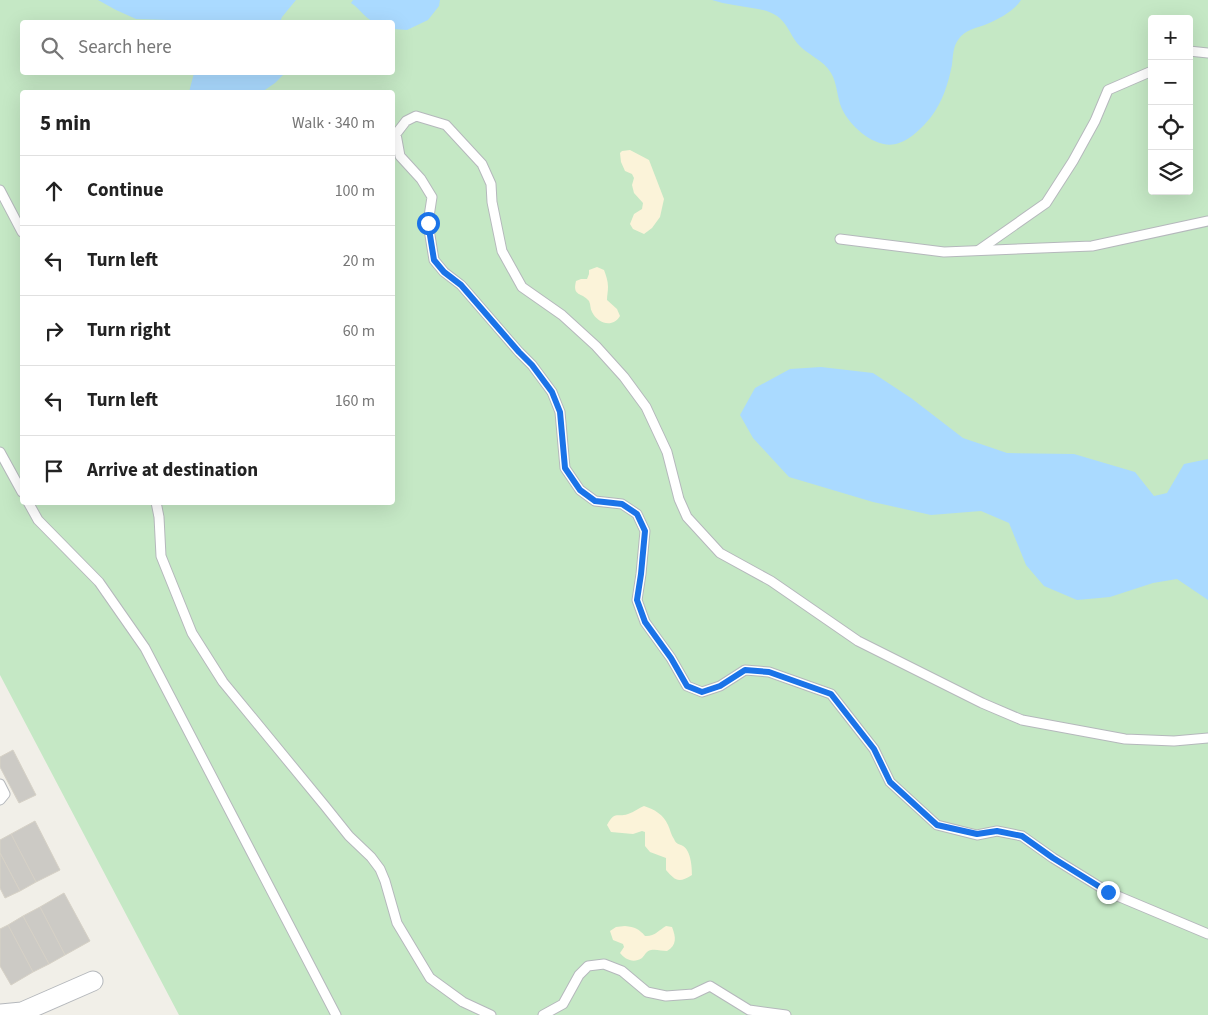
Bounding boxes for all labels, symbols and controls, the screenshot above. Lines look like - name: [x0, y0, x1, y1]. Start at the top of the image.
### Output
- map controls: [1148, 15, 1193, 195]
- button: +: [1148, 15, 1193, 60]
- search box: [20, 20, 395, 75]
- icon: search: [38, 34, 66, 62]
- text: Search here: [78, 34, 172, 61]
- button: −: [1148, 60, 1193, 105]
- button: locate: [1148, 105, 1193, 150]
- text: 5 min: [40, 108, 91, 138]
- text: Walk · 340 m: [292, 112, 375, 134]
- button: layers: [1148, 150, 1193, 195]
- icon: ahead: [40, 177, 68, 205]
- text: Continue: [87, 177, 164, 204]
- text: 100 m: [335, 180, 375, 202]
- route start: [417, 212, 440, 235]
- icon: left: [40, 247, 68, 275]
- text: Turn left: [87, 247, 158, 274]
- text: 20 m: [343, 250, 375, 272]
- icon: right: [40, 317, 68, 345]
- text: Turn right: [87, 317, 171, 344]
- text: 60 m: [343, 320, 375, 342]
- icon: left: [40, 387, 68, 415]
- text: Turn left: [87, 387, 158, 414]
- text: 160 m: [335, 390, 375, 412]
- icon: arrive: [40, 457, 68, 485]
- text: Arrive at destination: [87, 457, 258, 484]
- route end: [1097, 881, 1120, 904]

